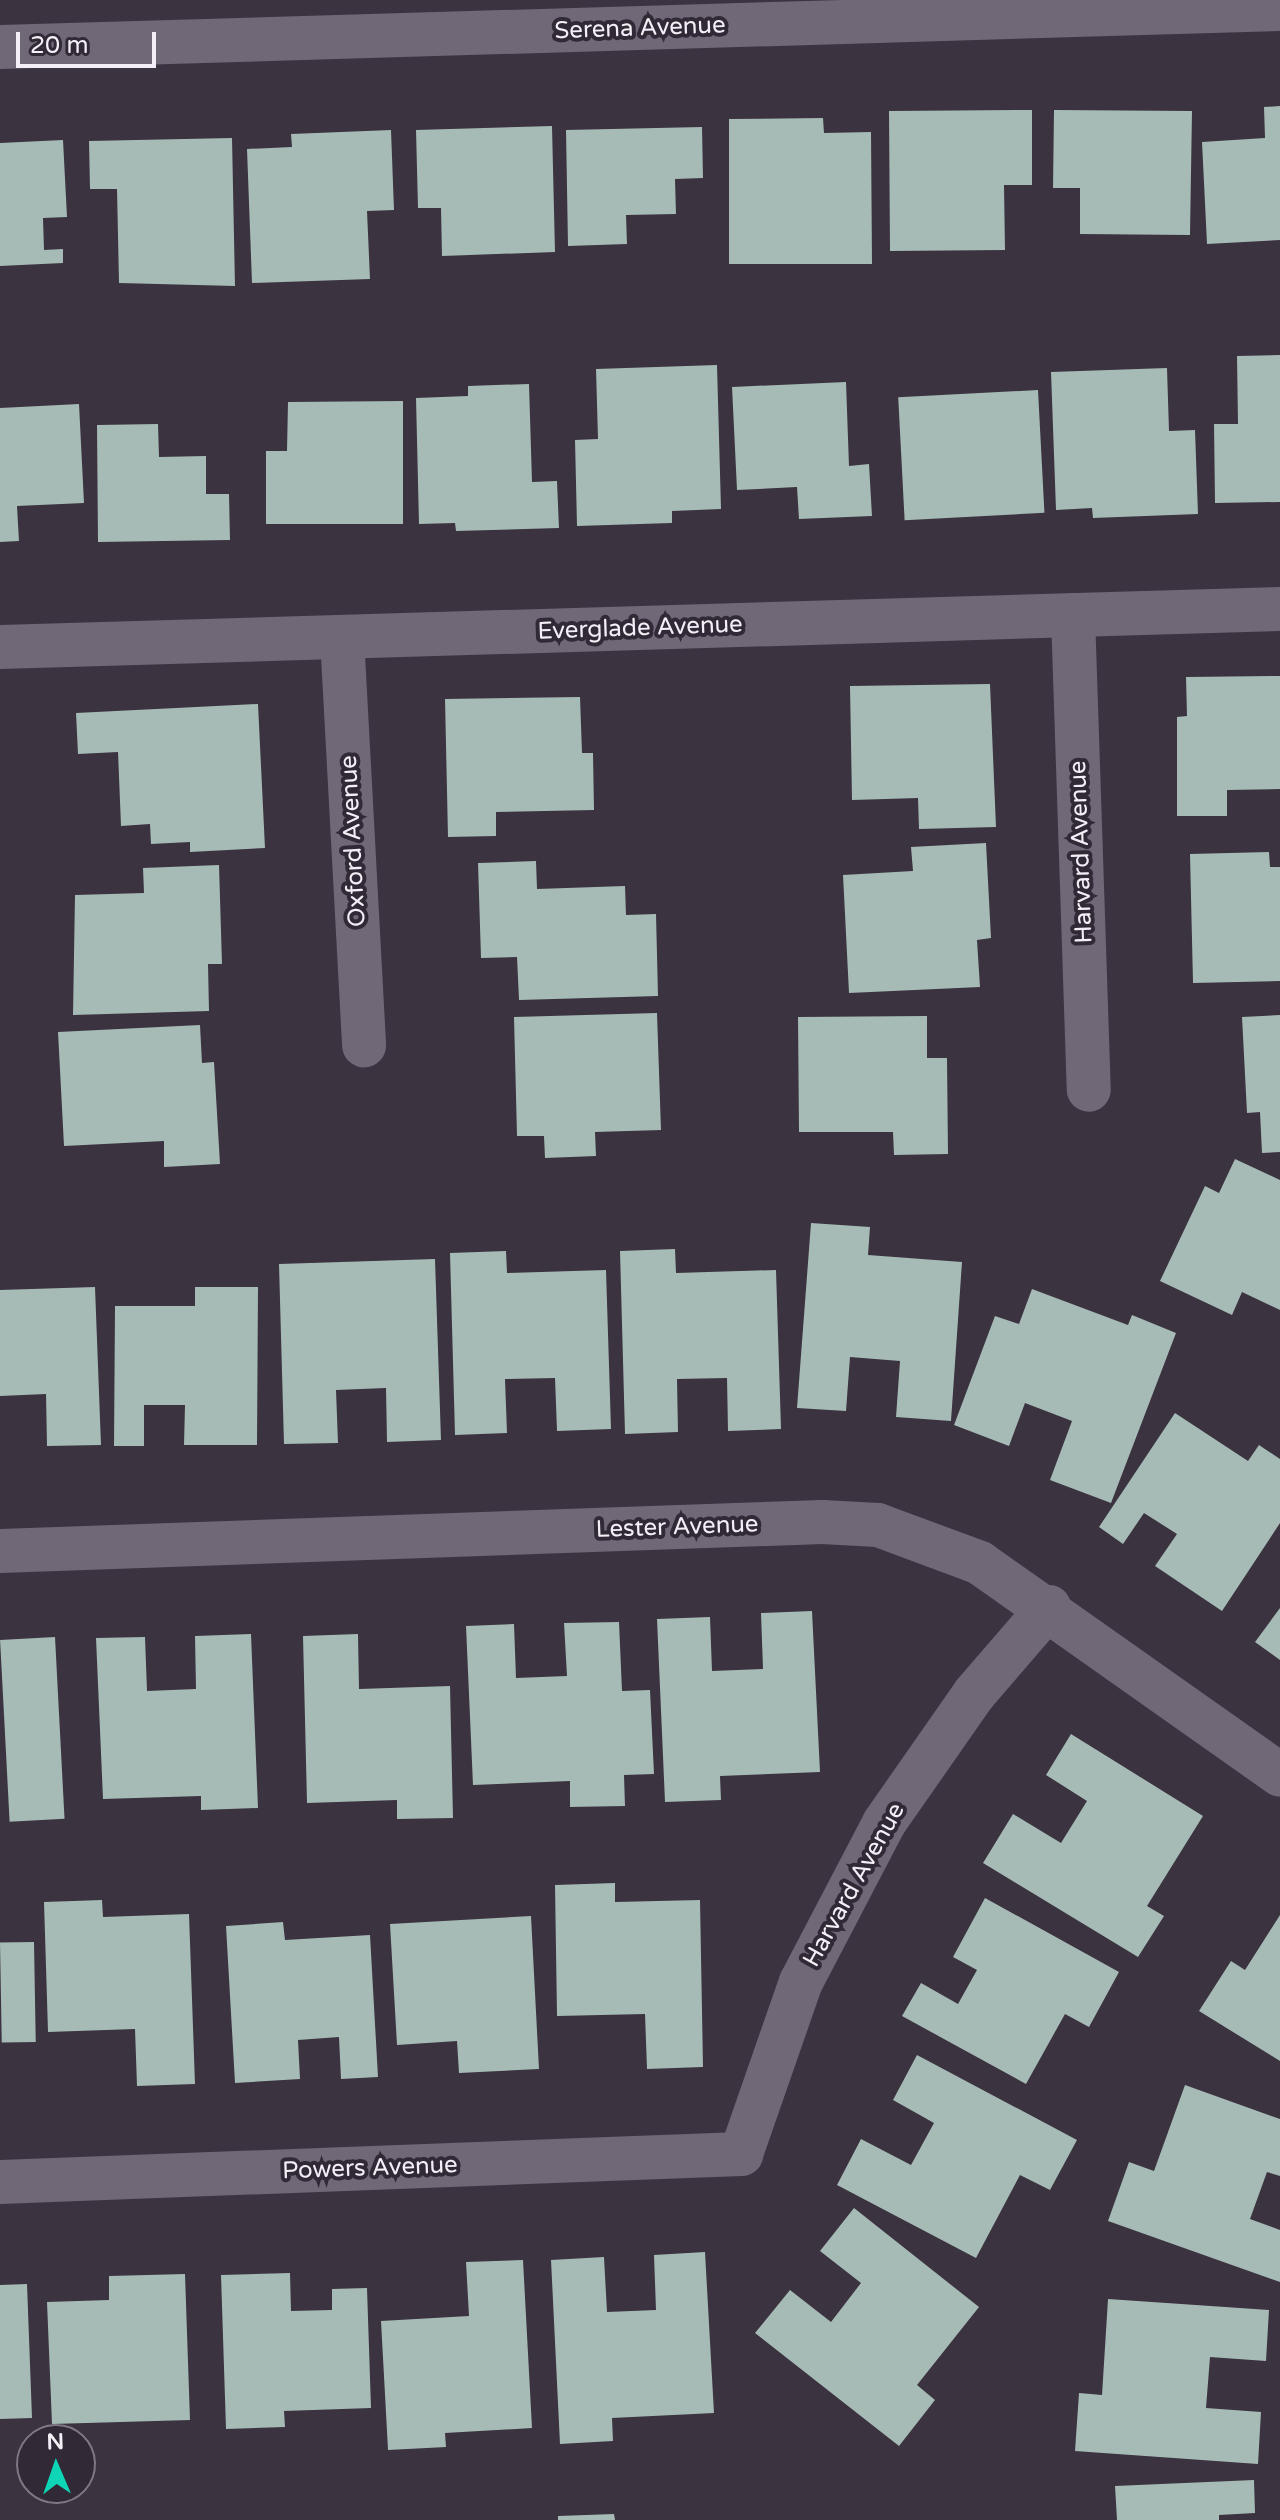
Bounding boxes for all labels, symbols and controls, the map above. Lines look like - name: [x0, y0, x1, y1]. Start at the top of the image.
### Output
- street label: Serena Avenue: [554, 11, 726, 45]
- scale bar: [20, 16, 160, 66]
- text: 20 m: [30, 31, 88, 60]
- street label: Everglade Avenue: [537, 610, 743, 646]
- street label: Oxford Avenue: [334, 754, 372, 928]
- street label: Harvard Avenue: [1063, 760, 1099, 944]
- street label: Lester Avenue: [595, 1510, 759, 1544]
- street label: Harvard Avenue: [797, 1798, 911, 1972]
- street label: Powers Avenue: [282, 2151, 458, 2185]
- north arrow: [16, 2424, 96, 2504]
- text: N: [46, 2429, 65, 2455]

